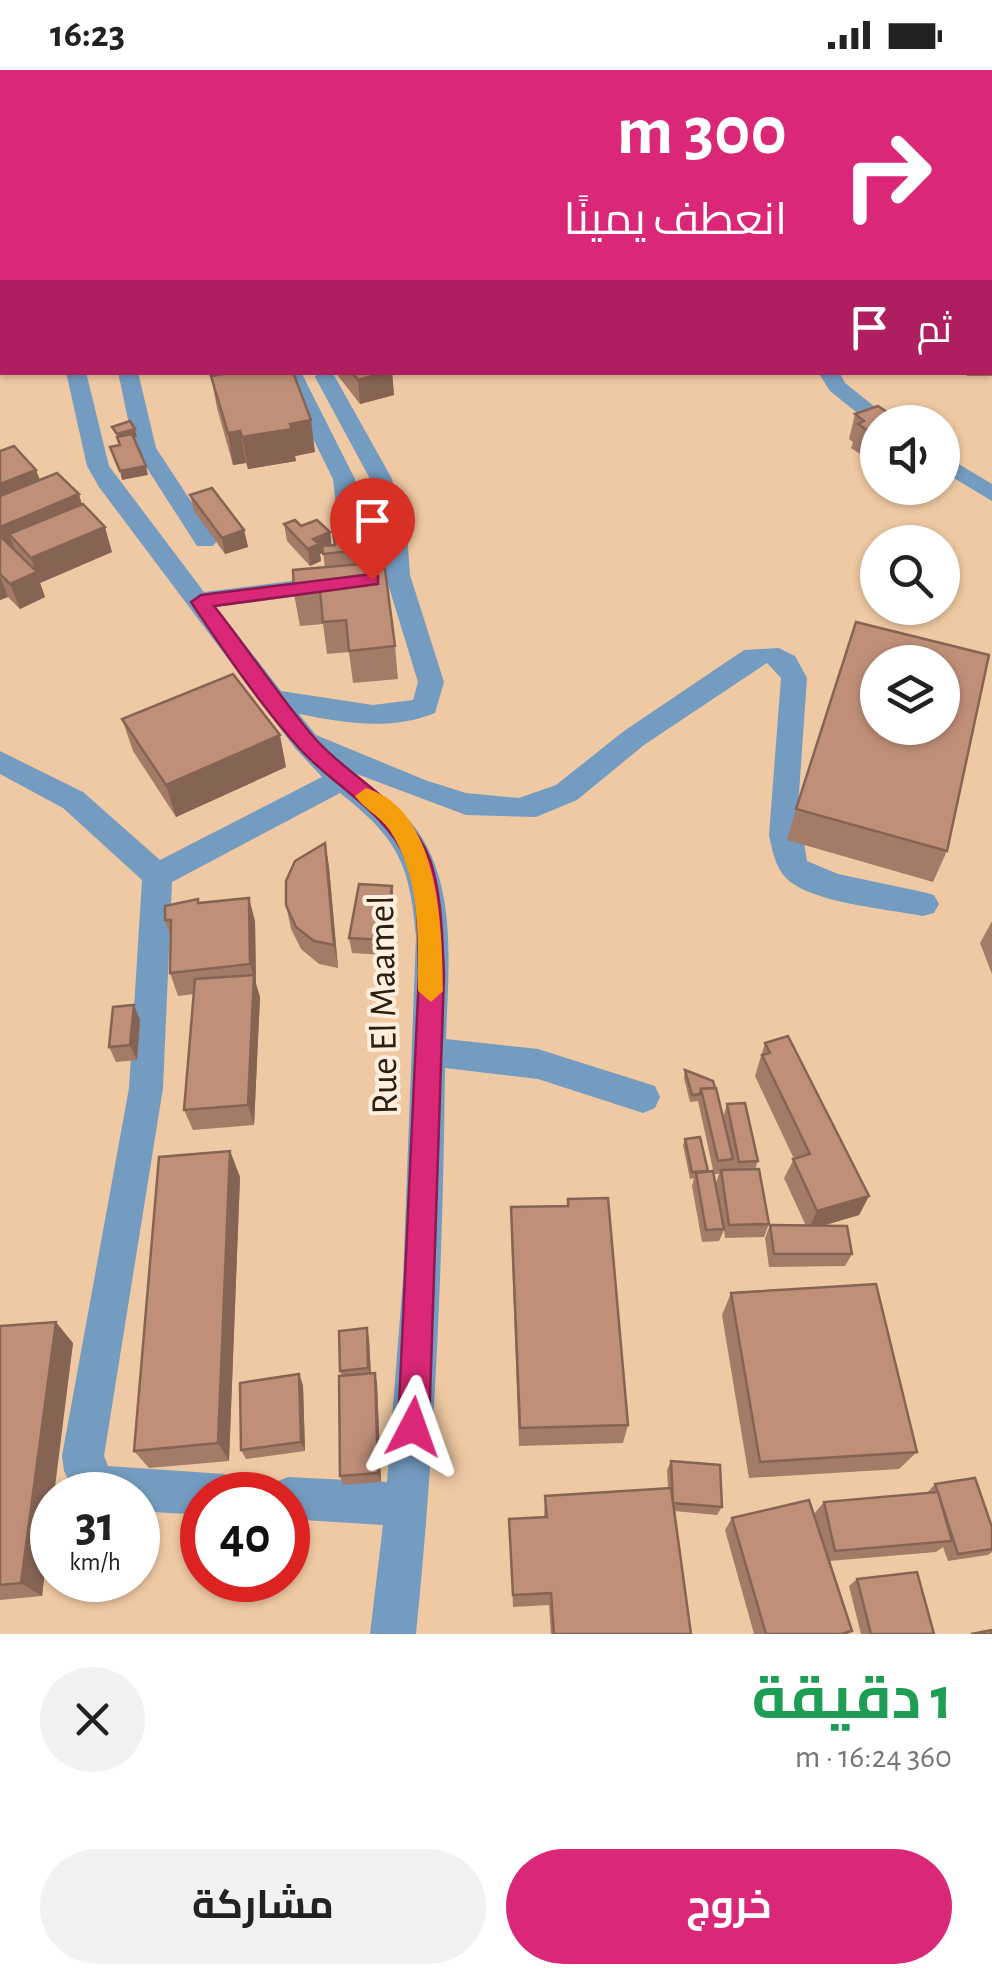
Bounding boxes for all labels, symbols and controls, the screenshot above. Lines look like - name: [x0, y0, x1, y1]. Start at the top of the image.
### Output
- text: 16:23: [50, 16, 125, 54]
- text: 300 m: [617, 97, 787, 167]
- icon: right: [822, 110, 952, 240]
- text: انعطف يمينًا: [564, 198, 787, 243]
- icon: arrive: [842, 300, 897, 355]
- text: ثم: [917, 312, 952, 350]
- map controls: [860, 405, 960, 745]
- button: sound: [860, 405, 960, 505]
- pin: [330, 478, 415, 581]
- icon: arrive: [345, 493, 400, 548]
- button: search: [860, 525, 960, 625]
- button: layers: [860, 645, 960, 745]
- street label: Rue El Maamel: [363, 895, 405, 1115]
- position arrow: [361, 1375, 465, 1479]
- speed limit sign: 40: [180, 1472, 310, 1602]
- text: 31: [75, 1500, 115, 1550]
- text: km/h: [69, 1550, 121, 1575]
- button: close: [40, 1667, 145, 1772]
- text: 1 دقيقة: [752, 1670, 952, 1730]
- text: 360 m · 16:24: [795, 1741, 952, 1773]
- button: مشاركة: [40, 1849, 486, 1964]
- button: خروج: [506, 1849, 952, 1964]

